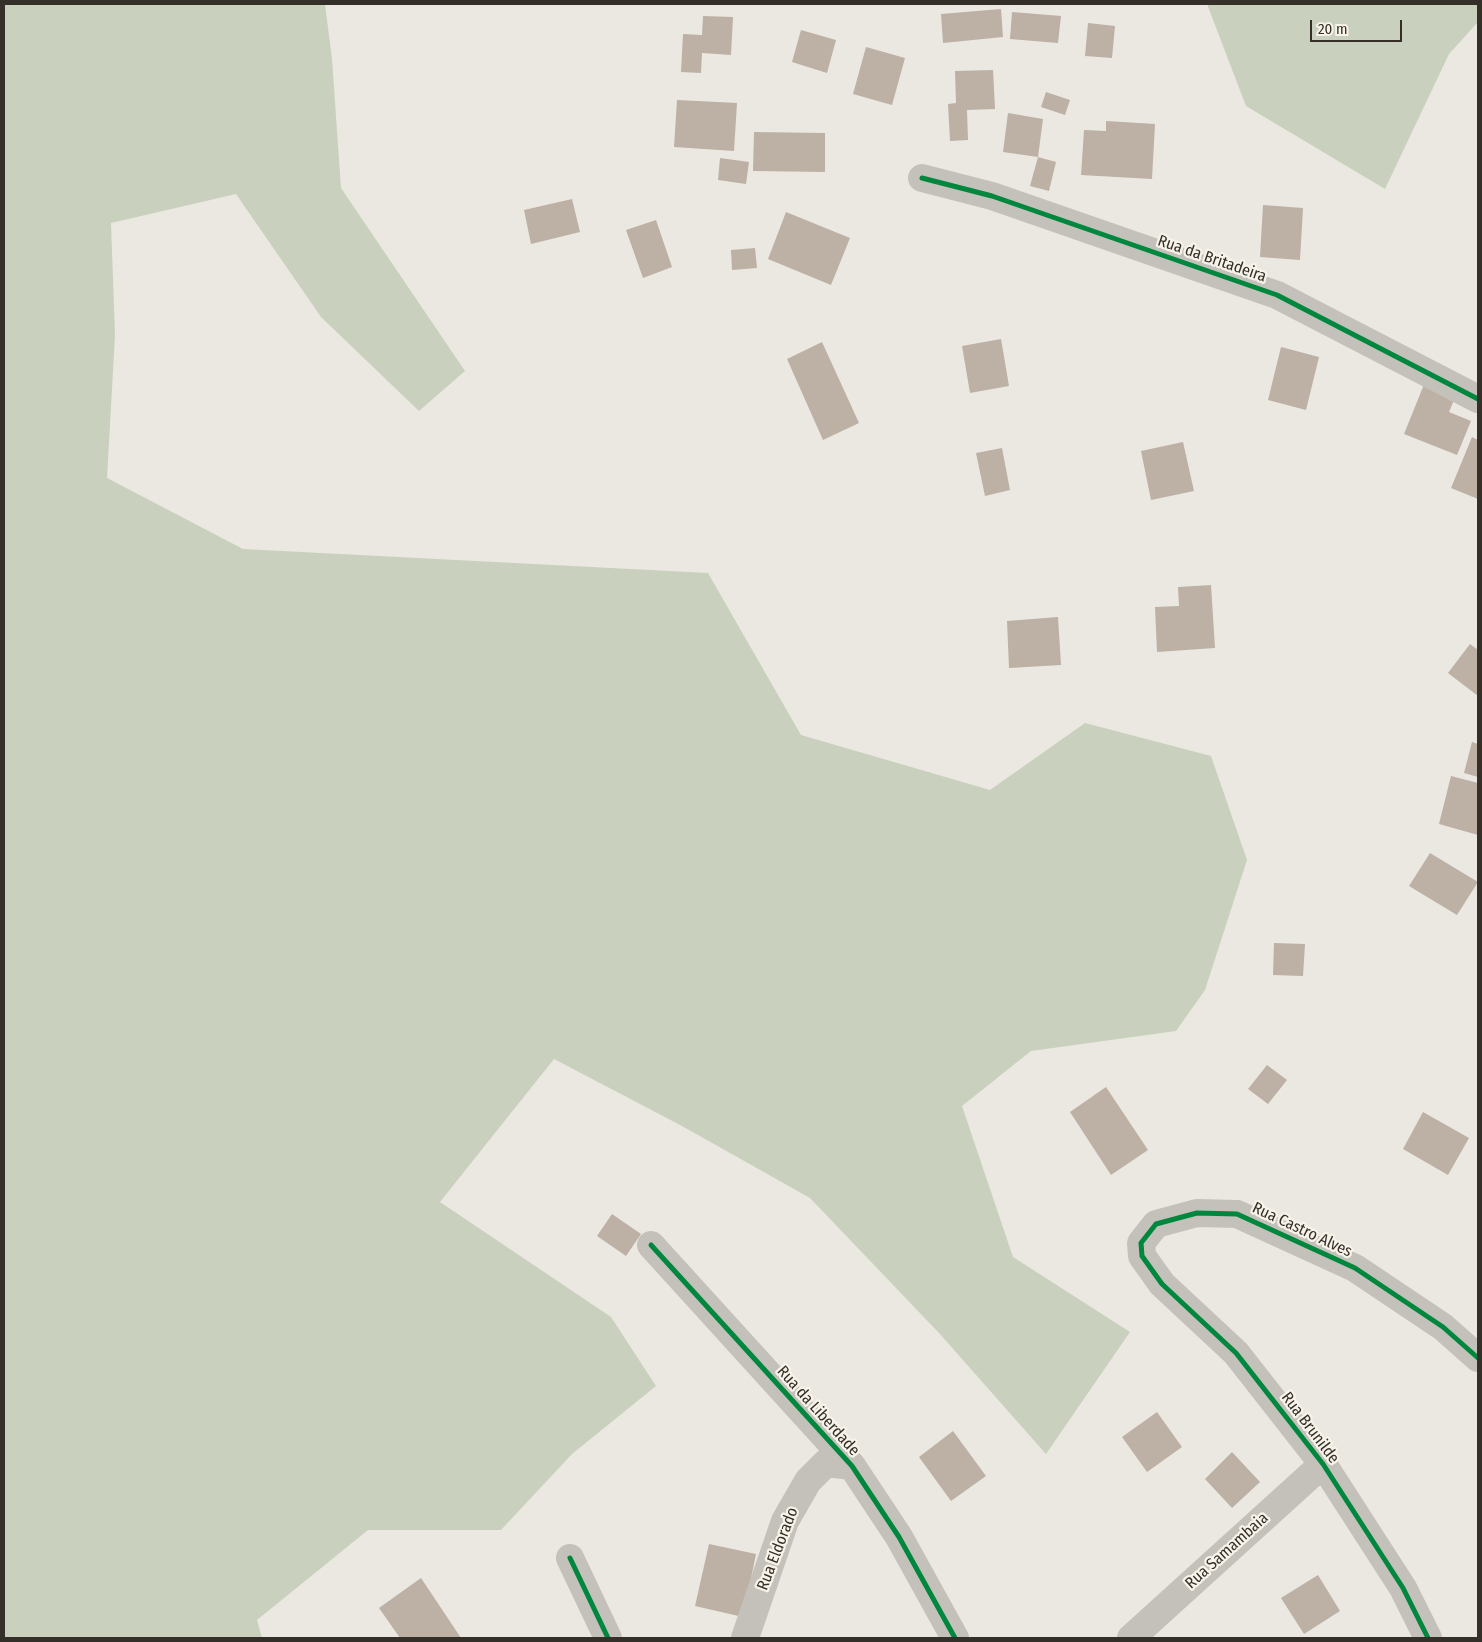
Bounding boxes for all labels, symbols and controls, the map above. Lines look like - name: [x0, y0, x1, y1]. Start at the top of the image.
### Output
- scale bar: [1312, 10, 1404, 42]
- text: 20 m: [1318, 20, 1348, 38]
- street label: Rua da Britadeira: [1155, 231, 1269, 287]
- street label: Rua Castro Alves: [1249, 1198, 1355, 1262]
- street label: Rua da Liberdade: [773, 1362, 863, 1460]
- street label: Rua Brunilde: [1277, 1388, 1343, 1468]
- street label: Rua Eldorado: [753, 1505, 803, 1593]
- street label: Rua Samambaia: [1182, 1509, 1272, 1593]

